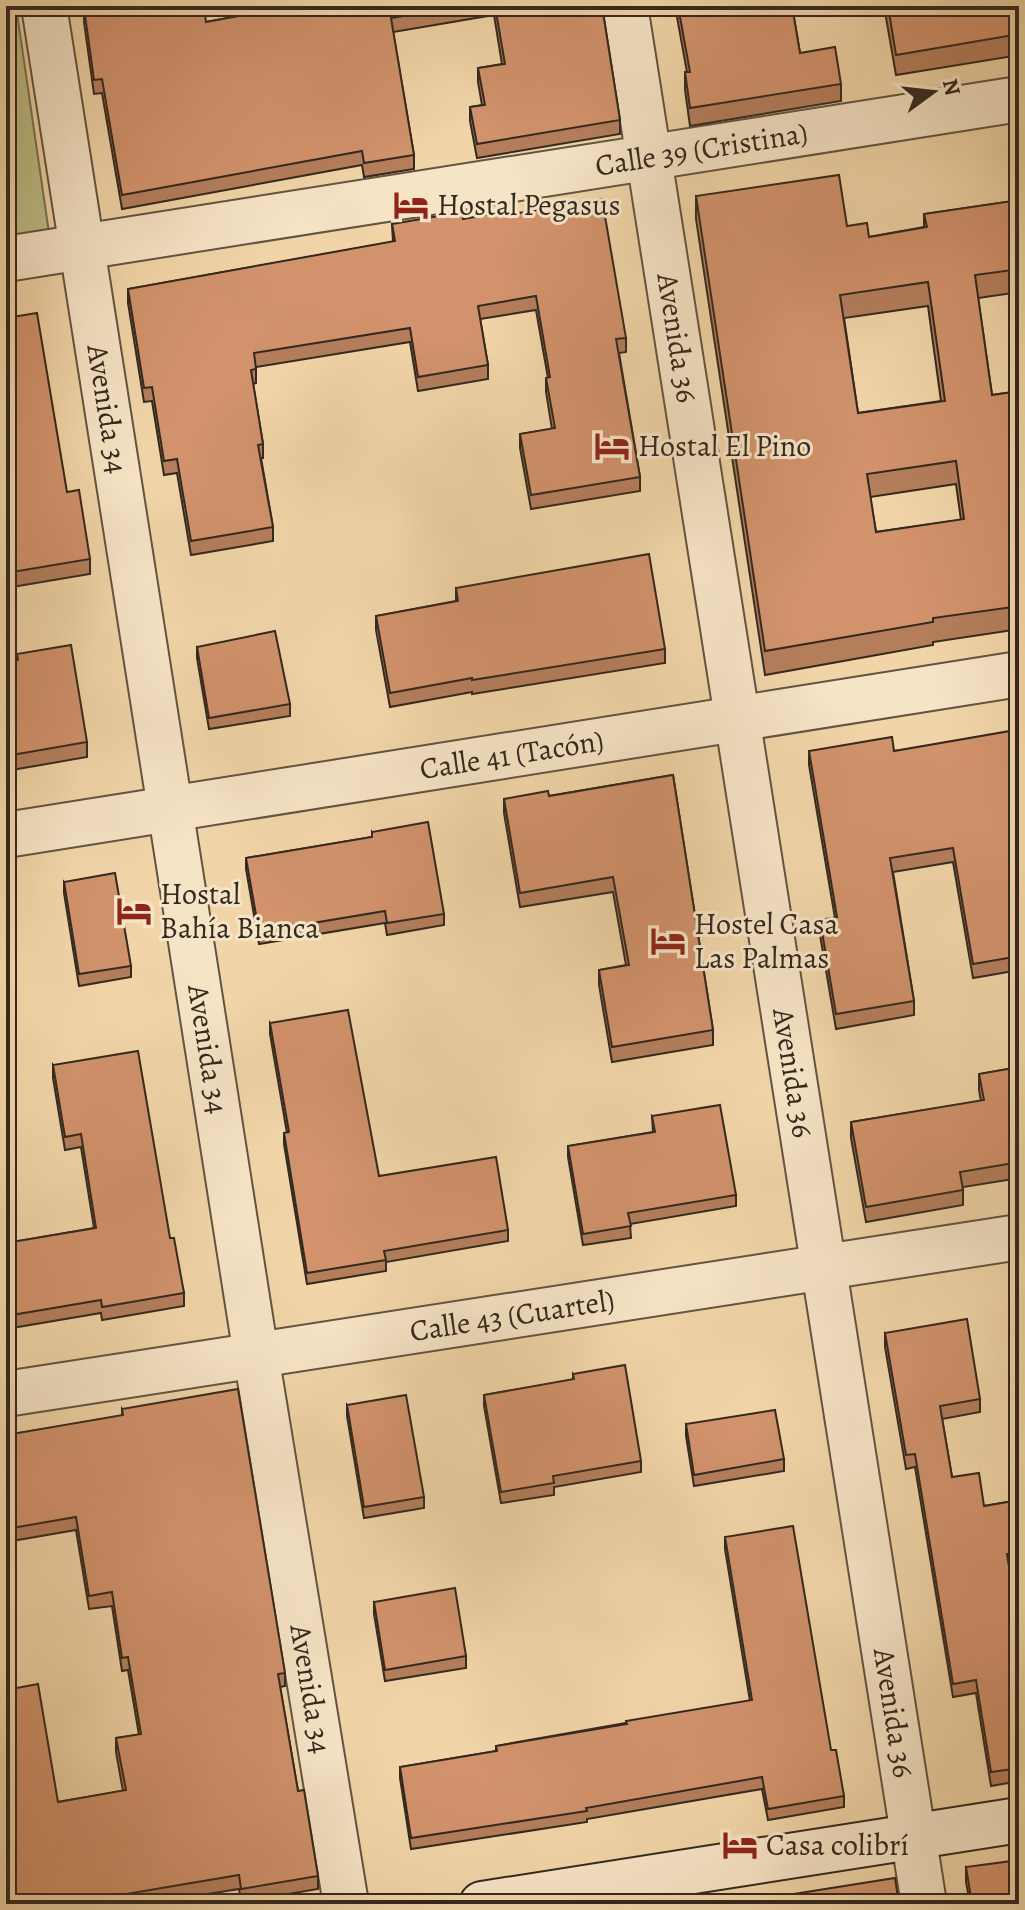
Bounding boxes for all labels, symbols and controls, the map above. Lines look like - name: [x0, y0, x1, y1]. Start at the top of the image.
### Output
- north arrow: [893, 52, 973, 132]
- text: N: [935, 75, 968, 99]
- street label: Calle 39 (Cristina): [592, 113, 810, 186]
- place label: Hostal Pegasus: [437, 185, 620, 225]
- hotel icon: Hostal Pegasus: [392, 186, 430, 224]
- street label: Avenida 36: [647, 269, 707, 406]
- street label: Avenida 34: [77, 341, 137, 477]
- place label: Hostal El Pino: [638, 426, 811, 466]
- hotel icon: Hostal El Pino: [593, 427, 631, 465]
- street label: Calle 41 (Tacón): [417, 720, 606, 789]
- place label: Hostal Bahía Bianca: [160, 874, 319, 948]
- hotel icon: Hostal Bahía Bianca: [115, 892, 153, 930]
- place label: Hostel Casa Las Palmas: [694, 904, 838, 978]
- hotel icon: Hostel Casa Las Palmas: [649, 922, 687, 960]
- street label: Avenida 34: [178, 981, 238, 1117]
- street label: Avenida 36: [763, 1004, 823, 1140]
- street label: Calle 43 (Cuartel): [407, 1280, 617, 1351]
- street label: Avenida 34: [280, 1620, 341, 1757]
- street label: Avenida 36: [864, 1644, 924, 1781]
- place label: Casa colibrí: [766, 1825, 909, 1865]
- hotel icon: Casa colibrí: [721, 1826, 759, 1864]

